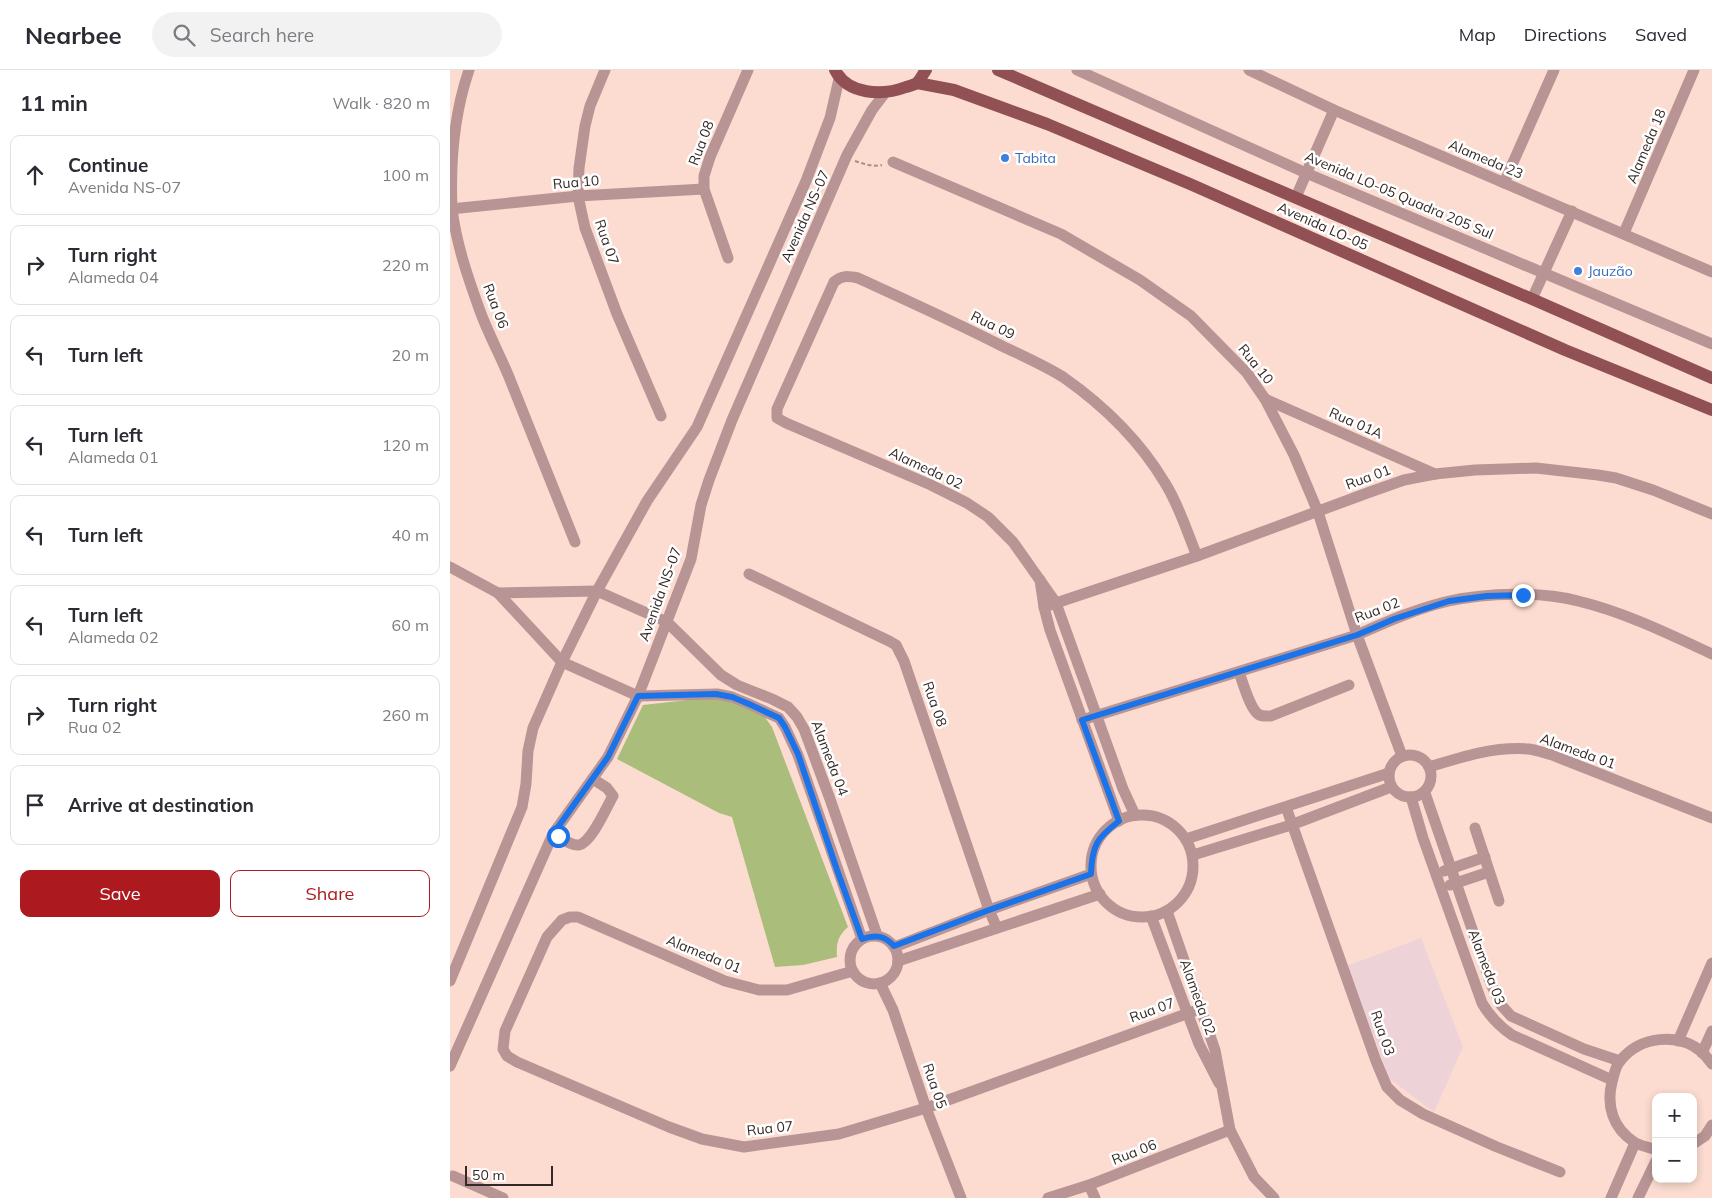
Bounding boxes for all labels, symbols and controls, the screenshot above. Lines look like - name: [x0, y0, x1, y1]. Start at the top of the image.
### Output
- search box: [152, 12, 502, 57]
- text: Nearbee: [25, 20, 122, 50]
- icon: search: [170, 21, 198, 49]
- text: Search here: [210, 23, 314, 47]
- text: Map: [1459, 23, 1496, 46]
- text: Directions: [1524, 23, 1607, 46]
- text: Saved: [1635, 23, 1687, 46]
- text: 11 min: [20, 90, 88, 116]
- text: Walk · 820 m: [332, 93, 430, 113]
- street label: Alameda 18: [1622, 106, 1670, 186]
- street label: Rua 08: [684, 118, 718, 168]
- street label: Alameda 23: [1446, 135, 1526, 183]
- street label: Avenida LO-05 Quadra 205 Sul: [1302, 148, 1496, 242]
- place label: Tabita: [1015, 149, 1056, 167]
- marker: Tabita: [999, 152, 1011, 164]
- text: Continue: [68, 153, 148, 177]
- icon: ahead: [21, 161, 49, 189]
- text: 100 m: [382, 165, 429, 185]
- street label: Avenida NS-07: [777, 167, 833, 265]
- street label: Rua 10: [552, 171, 600, 193]
- text: Avenida NS-07: [68, 177, 181, 197]
- street label: Avenida LO-05: [1275, 198, 1371, 254]
- street label: Rua 07: [591, 217, 623, 267]
- text: Turn right: [68, 243, 157, 267]
- icon: right: [21, 251, 49, 279]
- text: 220 m: [382, 255, 429, 275]
- place label: Jauzão: [1588, 262, 1633, 280]
- marker: Jauzão: [1572, 265, 1584, 277]
- text: Alameda 04: [68, 267, 159, 287]
- street label: Rua 06: [479, 281, 513, 331]
- street label: Rua 09: [968, 307, 1018, 343]
- street label: Rua 10: [1234, 340, 1278, 388]
- icon: left: [21, 341, 49, 369]
- text: Turn left: [68, 343, 143, 367]
- text: 20 m: [392, 345, 429, 365]
- street label: Rua 01A: [1326, 403, 1386, 443]
- text: Turn left: [68, 423, 143, 447]
- icon: left: [21, 431, 49, 459]
- text: 120 m: [382, 435, 429, 455]
- street label: Alameda 02: [886, 443, 966, 493]
- text: Alameda 01: [68, 447, 159, 467]
- street label: Rua 01: [1343, 461, 1393, 493]
- icon: left: [21, 521, 49, 549]
- text: Turn left: [68, 523, 143, 547]
- text: 40 m: [392, 525, 429, 545]
- street label: Avenida NS-07: [635, 544, 685, 644]
- route end: [1512, 584, 1535, 607]
- street label: Rua 02: [1352, 593, 1402, 627]
- text: Turn left: [68, 603, 143, 627]
- icon: left: [21, 611, 49, 639]
- text: 60 m: [392, 615, 429, 635]
- text: Alameda 02: [68, 627, 159, 647]
- street label: Rua 08: [919, 679, 951, 729]
- text: Turn right: [68, 693, 157, 717]
- icon: right: [21, 701, 49, 729]
- text: 260 m: [382, 705, 429, 725]
- text: Rua 02: [68, 717, 121, 737]
- street label: Alameda 04: [807, 718, 853, 799]
- street label: Alameda 01: [1538, 729, 1618, 773]
- icon: arrive: [21, 791, 49, 819]
- text: Arrive at destination: [68, 793, 254, 817]
- route start: [547, 825, 570, 848]
- button: Save: [20, 870, 220, 917]
- button: Share: [230, 870, 430, 917]
- street label: Alameda 03: [1464, 927, 1510, 1007]
- street label: Alameda 01: [664, 931, 744, 977]
- street label: Alameda 02: [1176, 957, 1220, 1037]
- street label: Rua 07: [1127, 994, 1177, 1026]
- street label: Rua 03: [1367, 1008, 1399, 1058]
- street label: Rua 05: [919, 1061, 951, 1111]
- map controls: [1652, 1093, 1697, 1183]
- button: +: [1652, 1093, 1697, 1138]
- street label: Rua 07: [746, 1117, 794, 1139]
- street label: Rua 06: [1109, 1135, 1159, 1169]
- button: −: [1652, 1138, 1697, 1183]
- scale bar: [465, 1163, 552, 1186]
- text: 50 m: [472, 1166, 505, 1184]

